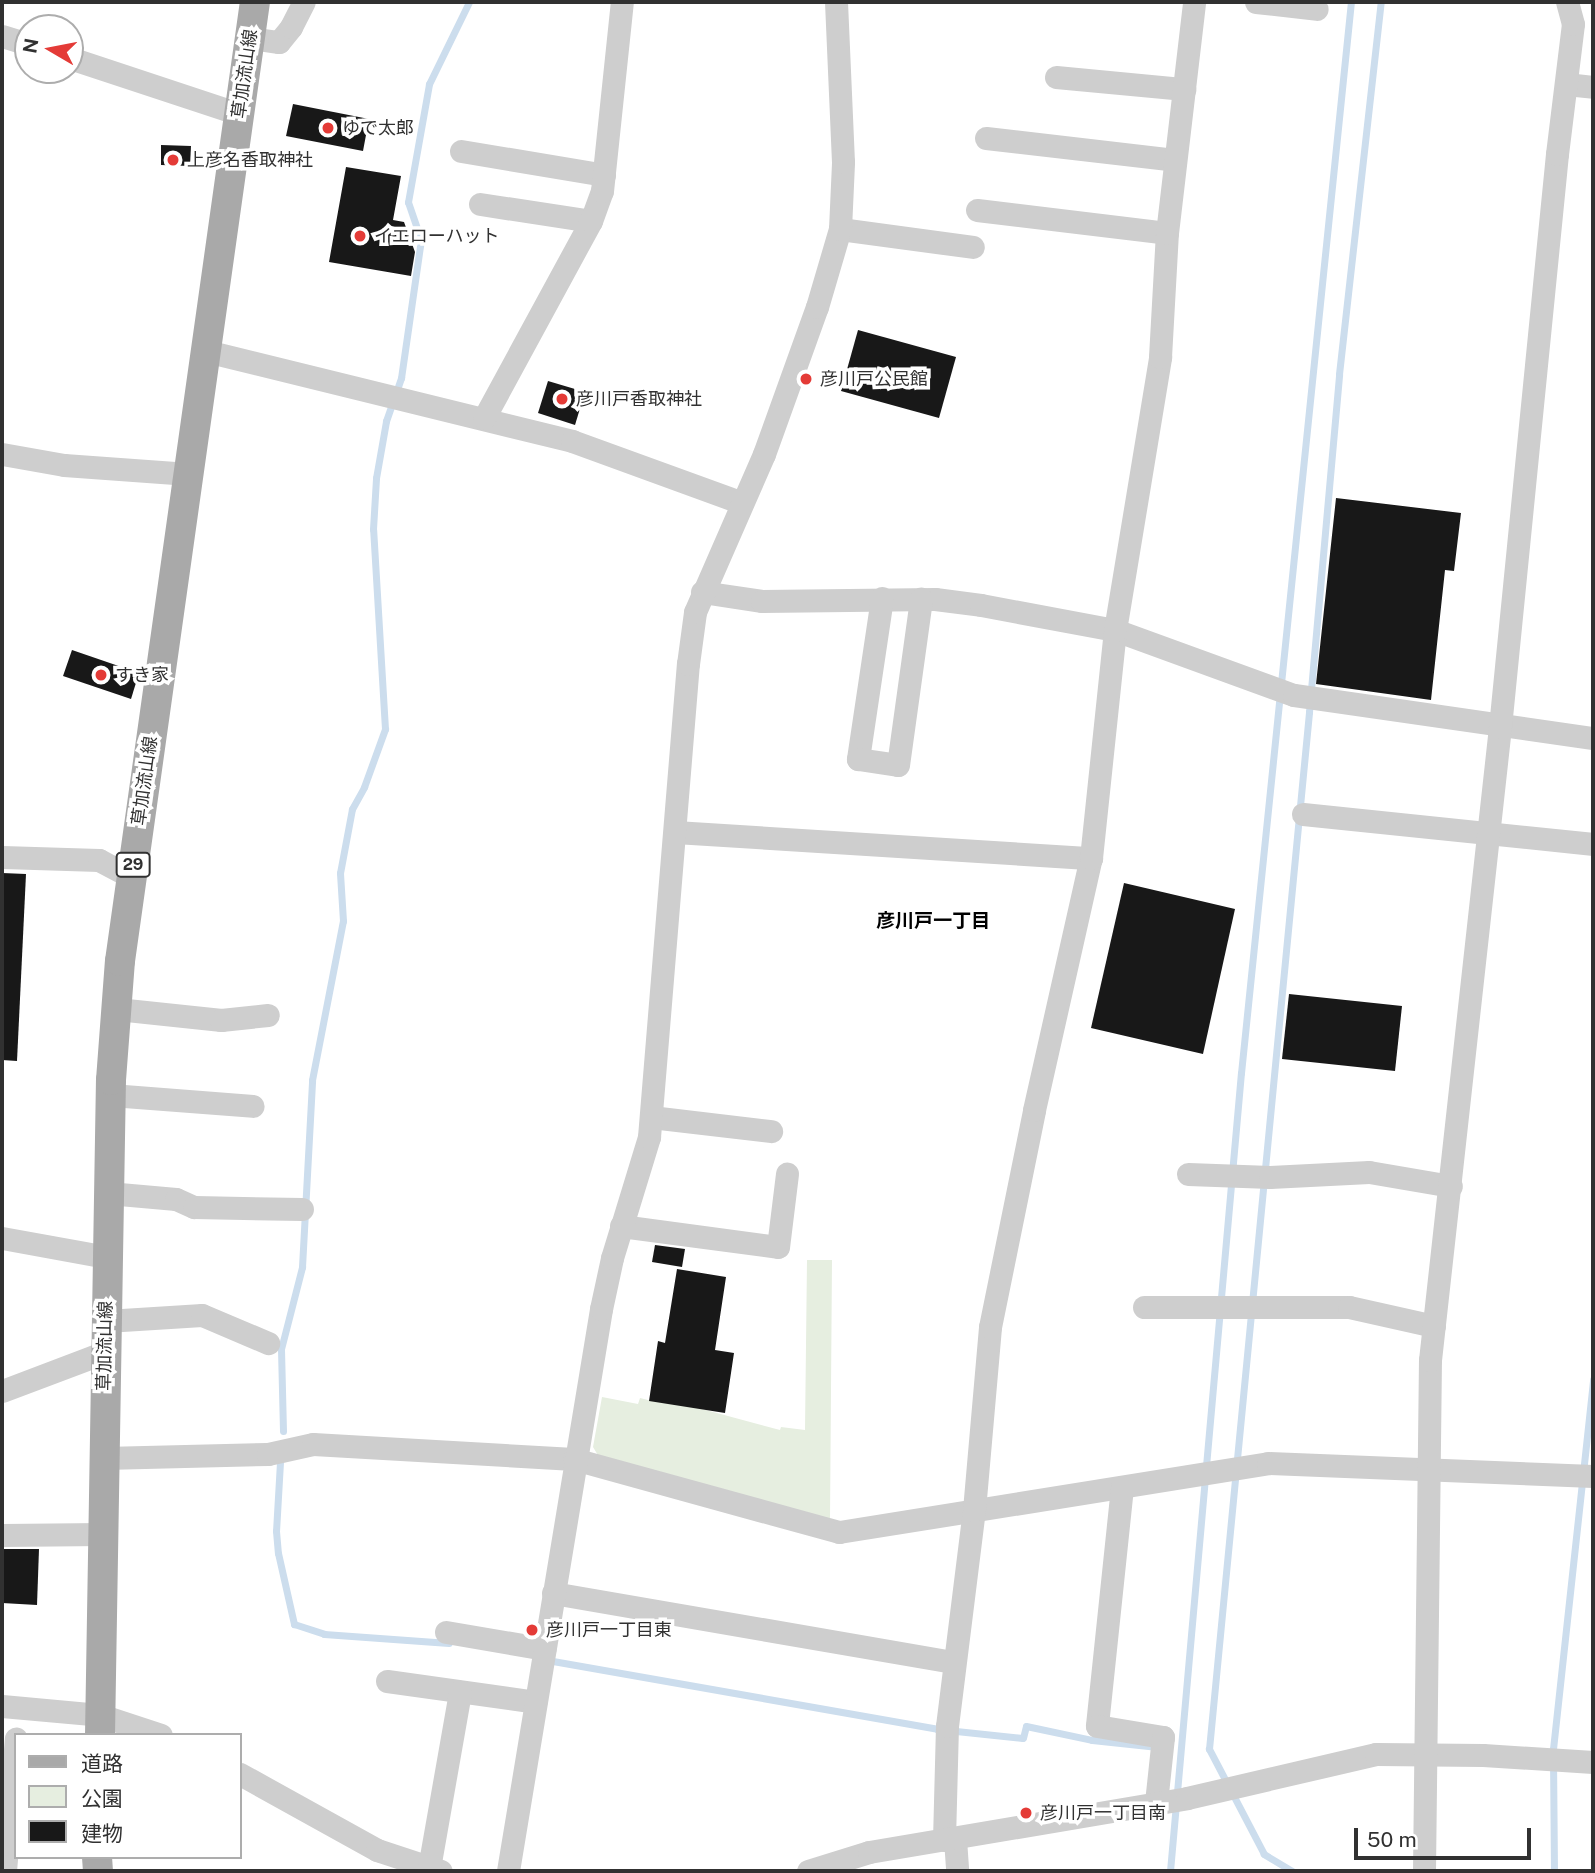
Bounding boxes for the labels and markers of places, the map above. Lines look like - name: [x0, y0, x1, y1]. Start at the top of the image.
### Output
- place label: ゆで太郎: [342, 117, 414, 139]
- marker: ゆで太郎: [320, 120, 336, 136]
- place label: 上彦名香取神社: [187, 149, 313, 171]
- marker: 上彦名香取神社: [165, 152, 181, 168]
- place label: イエローハット: [374, 225, 500, 247]
- marker: イエローハット: [352, 228, 368, 244]
- place label: 彦川戸公民館: [820, 368, 928, 390]
- marker: 彦川戸公民館: [798, 371, 814, 387]
- place label: 彦川戸香取神社: [576, 388, 702, 410]
- marker: 彦川戸香取神社: [554, 391, 570, 407]
- place label: すき家: [115, 664, 169, 686]
- marker: すき家: [93, 667, 109, 683]
- place label: 彦川戸一丁目東: [546, 1619, 672, 1641]
- marker: 彦川戸一丁目東: [524, 1622, 540, 1638]
- place label: 彦川戸一丁目南: [1040, 1802, 1166, 1824]
- marker: 彦川戸一丁目南: [1018, 1805, 1034, 1821]

